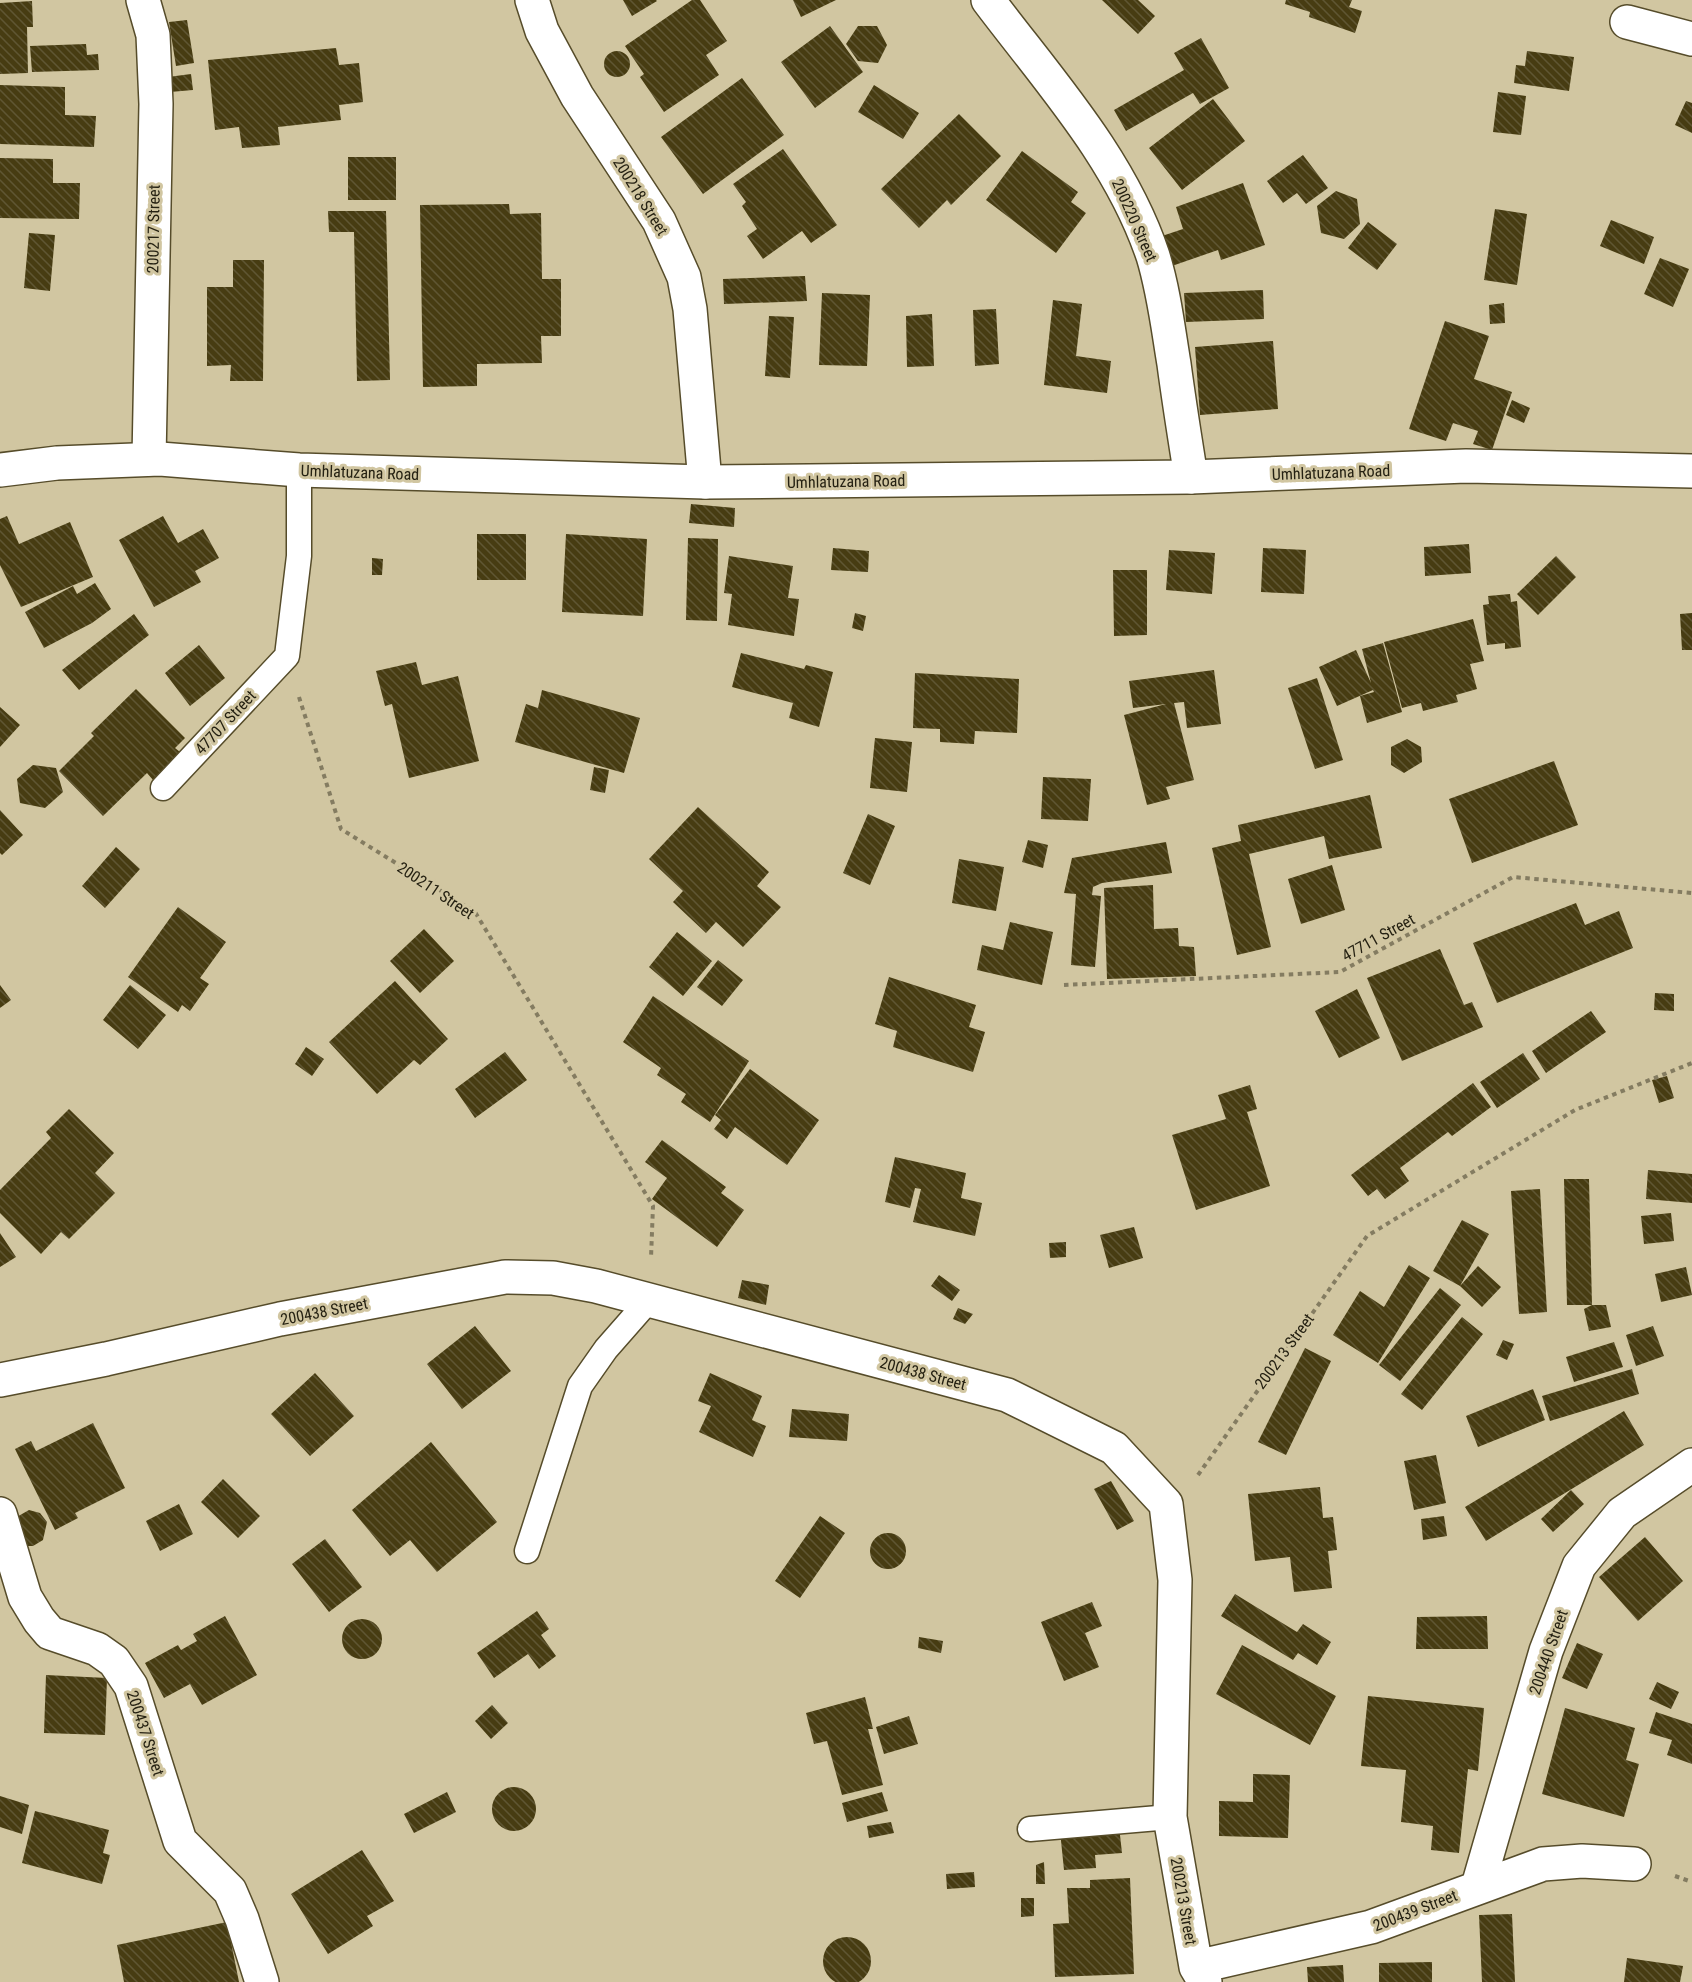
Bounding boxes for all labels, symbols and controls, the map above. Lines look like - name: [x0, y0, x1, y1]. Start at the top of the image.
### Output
- street label: 200218 Street: [609, 154, 672, 239]
- street label: 200220 Street: [1108, 176, 1161, 265]
- street label: 200217 Street: [143, 184, 164, 273]
- street label: Umhlatuzana Road: [300, 461, 420, 484]
- street label: Umhlatuzana Road: [1271, 461, 1391, 484]
- street label: Umhlatuzana Road: [787, 471, 905, 492]
- street label: 47707 Street: [191, 686, 260, 758]
- street label: 200211 Street: [394, 858, 478, 923]
- street label: 47711 Street: [1338, 909, 1418, 965]
- street label: 200438 Street: [279, 1294, 370, 1329]
- street label: 200213 Street: [1251, 1310, 1318, 1393]
- street label: 200438 Street: [878, 1353, 968, 1394]
- street label: 200440 Street: [1525, 1607, 1572, 1697]
- street label: 200437 Street: [123, 1688, 168, 1778]
- street label: 200213 Street: [1166, 1856, 1201, 1947]
- street label: 200439 Street: [1370, 1886, 1460, 1935]

